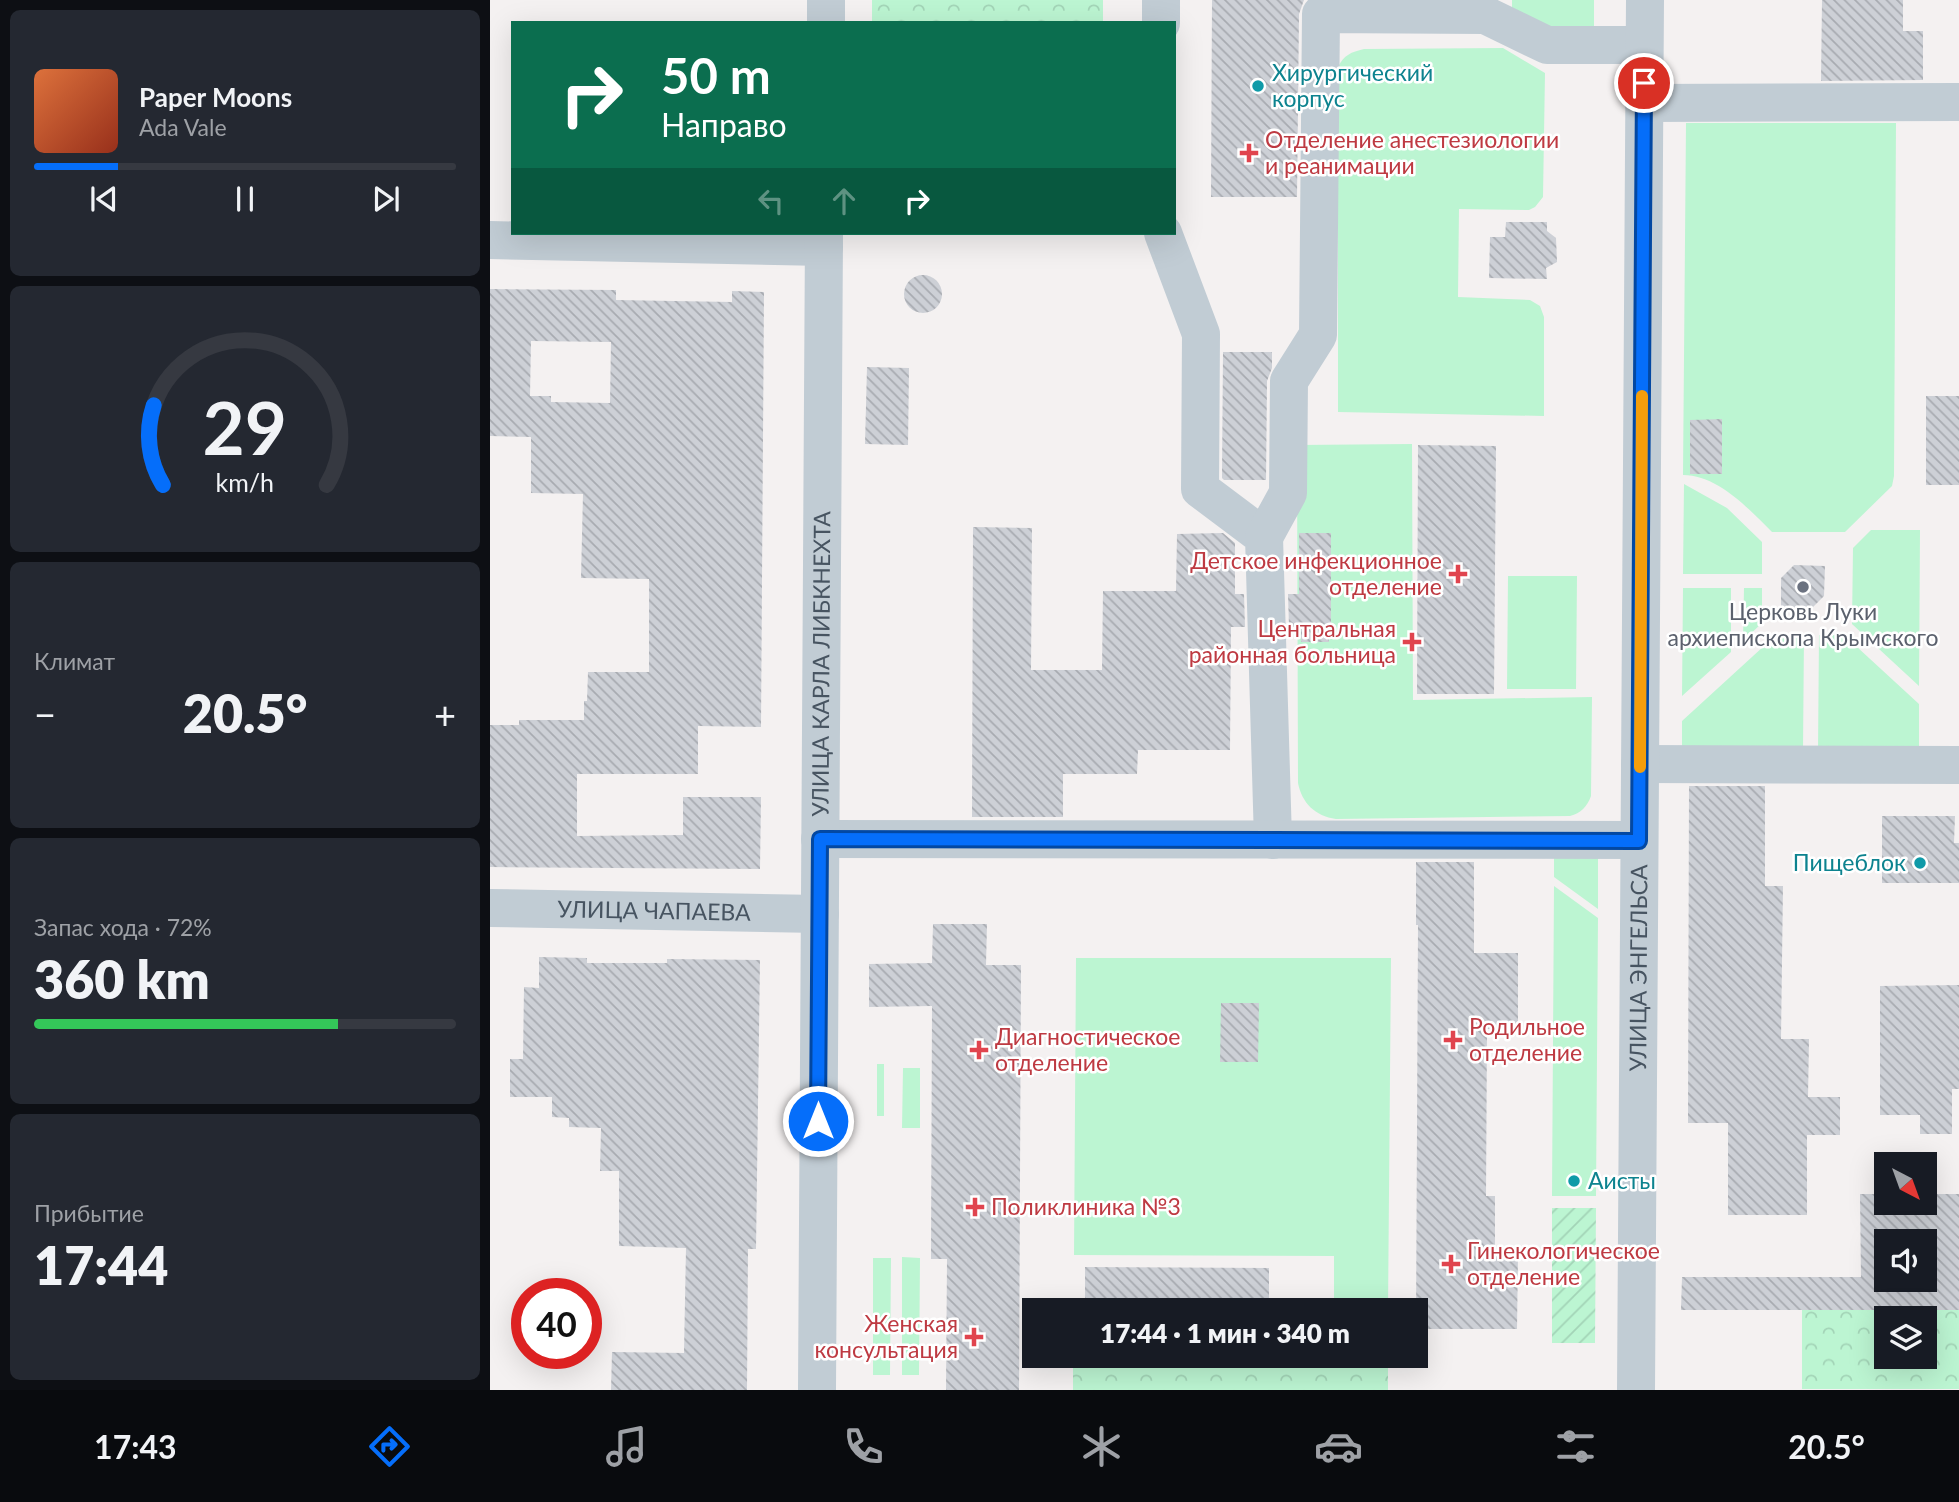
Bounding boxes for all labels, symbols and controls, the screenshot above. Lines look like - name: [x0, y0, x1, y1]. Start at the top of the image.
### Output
- text: 50 m: [661, 46, 771, 104]
- icon: right: [546, 49, 637, 140]
- pin: [1614, 53, 1674, 113]
- place label: Хирургический корпус: [1272, 58, 1433, 112]
- icon: arrive: [1625, 64, 1663, 102]
- marker: Хирургический корпус: [1250, 78, 1266, 94]
- text: Paper Moons: [139, 81, 292, 113]
- text: Направо: [661, 105, 787, 144]
- text: Ada Vale: [139, 113, 227, 141]
- place label: Отделение анестезиологии и реанимации: [1265, 125, 1559, 179]
- marker: Отделение анестезиологии и реанимации: [1239, 143, 1259, 163]
- icon: previous: [85, 180, 123, 218]
- icon: pause: [226, 180, 264, 218]
- icon: next: [367, 180, 405, 218]
- icon: left: [752, 182, 790, 220]
- icon: ahead: [825, 182, 863, 220]
- icon: right: [898, 182, 936, 220]
- text: 29: [203, 383, 287, 471]
- text: km/h: [216, 467, 274, 497]
- street label: УЛИЦА КАРЛА ЛИБКНЕХТА: [805, 511, 835, 817]
- place label: Детское инфекционное отделение: [1190, 546, 1442, 600]
- marker: Детское инфекционное отделение: [1448, 564, 1468, 584]
- marker: Церковь Луки архиепископа Крымского: [1795, 579, 1811, 595]
- place label: Церковь Луки архиепископа Крымского: [1667, 597, 1939, 651]
- place label: Центральная районная больница: [1189, 614, 1396, 668]
- marker: Центральная районная больница: [1402, 632, 1422, 652]
- text: Климат: [34, 647, 115, 675]
- text: 20.5°: [183, 682, 307, 744]
- text: −: [34, 691, 56, 737]
- text: +: [434, 691, 456, 737]
- place label: Пищеблок: [1793, 848, 1906, 876]
- marker: Пищеблок: [1912, 855, 1928, 871]
- street label: УЛИЦА ЭНГЕЛЬСА: [1623, 864, 1652, 1072]
- street label: УЛИЦА ЧАПАЕВА: [557, 894, 751, 926]
- text: Запас хода · 72%: [34, 913, 212, 941]
- text: 360 km: [34, 948, 210, 1010]
- place label: Родильное отделение: [1469, 1012, 1585, 1066]
- place label: Диагностическое отделение: [995, 1022, 1180, 1076]
- marker: Родильное отделение: [1443, 1030, 1463, 1050]
- marker: Диагностическое отделение: [969, 1040, 989, 1060]
- position arrow: [781, 1084, 855, 1158]
- north arrow: [1874, 1152, 1937, 1214]
- map controls: [1874, 1152, 1937, 1369]
- place label: Аисты: [1588, 1166, 1656, 1194]
- marker: Аисты: [1566, 1173, 1582, 1189]
- place label: Поликлиника №3: [991, 1192, 1181, 1220]
- marker: Поликлиника №3: [965, 1197, 985, 1217]
- text: Прибытие: [34, 1199, 144, 1227]
- button: sound: [1874, 1229, 1937, 1292]
- text: 17:44: [34, 1234, 168, 1296]
- place label: Гинекологическое отделение: [1467, 1236, 1660, 1290]
- marker: Гинекологическое отделение: [1441, 1254, 1461, 1274]
- speed limit sign: 40: [511, 1278, 602, 1369]
- button: layers: [1874, 1306, 1937, 1369]
- place label: Женская консультация: [814, 1309, 958, 1363]
- text: 17:44 · 1 мин · 340 m: [1100, 1317, 1350, 1349]
- marker: Женская консультация: [964, 1327, 984, 1347]
- icon: directions: [365, 1422, 414, 1471]
- icon: music: [602, 1422, 651, 1471]
- icon: phone: [839, 1422, 888, 1471]
- icon: climate: [1077, 1422, 1126, 1471]
- icon: car: [1314, 1422, 1363, 1471]
- icon: filters: [1551, 1422, 1600, 1471]
- text: 17:43: [94, 1427, 177, 1466]
- text: 20.5°: [1788, 1427, 1865, 1466]

